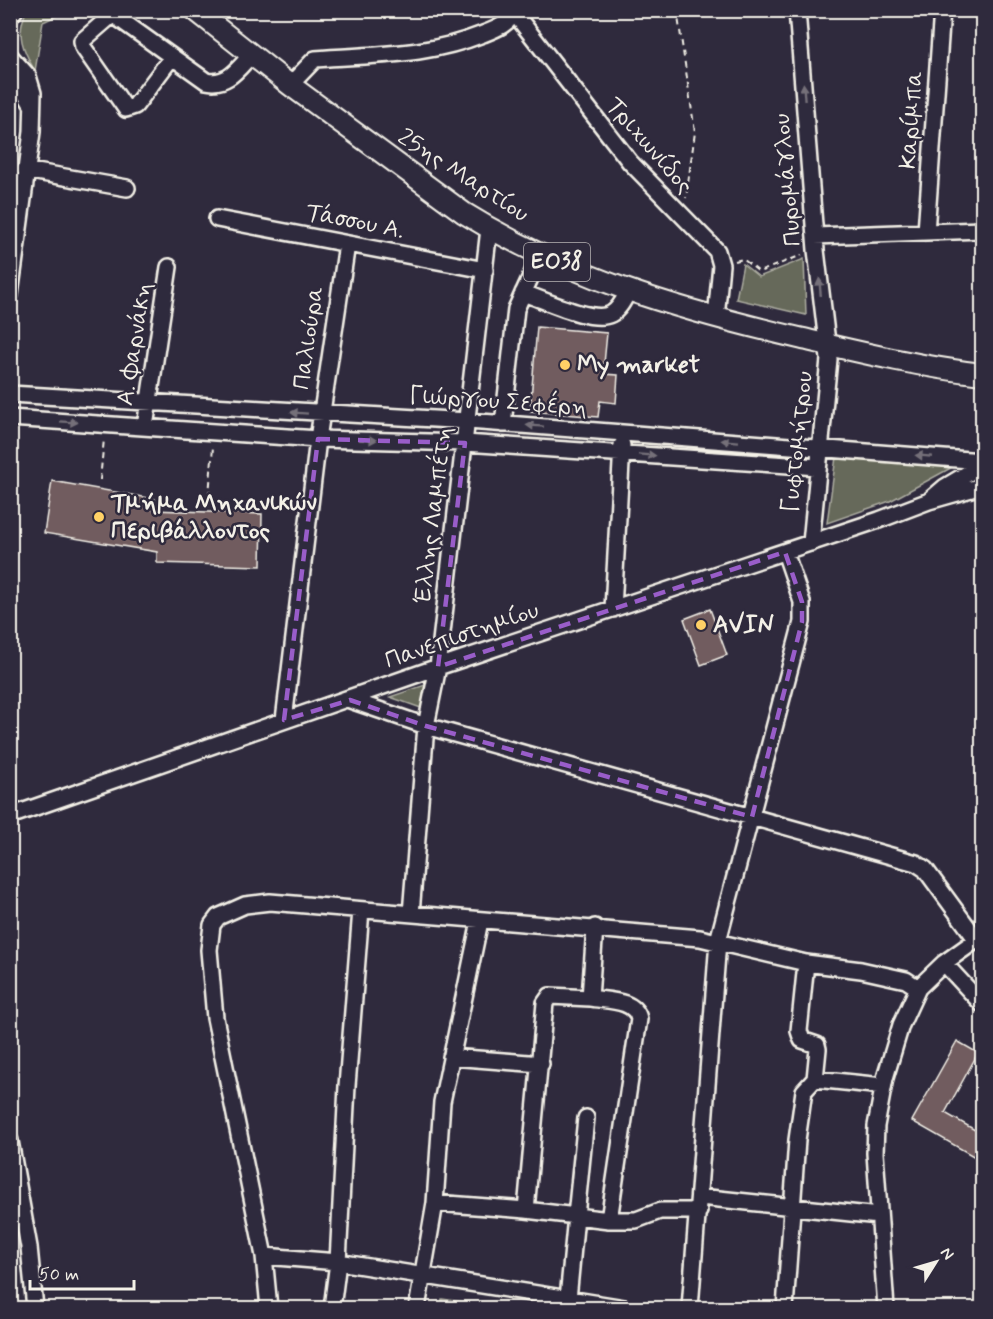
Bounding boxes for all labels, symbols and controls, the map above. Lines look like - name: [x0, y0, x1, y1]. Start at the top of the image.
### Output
- street label: Καρίμπα: [893, 70, 931, 170]
- one-way arrow: [799, 83, 809, 102]
- street label: Τριχωνίδος: [598, 91, 700, 201]
- street label: Πυρομάγλου: [767, 112, 809, 248]
- street label: 25ης Μαρτίου: [391, 122, 535, 230]
- street label: Τάσσου Α.: [303, 197, 407, 247]
- road number: ΕΟ38: [524, 243, 590, 281]
- one-way arrow: [815, 277, 825, 296]
- street label: Α. Φαρνάκη: [110, 280, 160, 408]
- street label: Παλιούρα: [286, 284, 332, 392]
- place label: My market: [577, 350, 701, 381]
- marker: My market: [558, 358, 572, 372]
- street label: Γυφτομήτρου: [775, 370, 821, 514]
- street label: Γιώργου Σεφέρη: [408, 379, 588, 424]
- one-way arrow: [289, 408, 308, 418]
- one-way arrow: [59, 417, 78, 427]
- one-way arrow: [526, 422, 545, 431]
- street label: Έλλης Λαμπέτη: [407, 425, 460, 605]
- one-way arrow: [359, 436, 378, 445]
- one-way arrow: [720, 436, 739, 446]
- one-way arrow: [637, 451, 656, 460]
- one-way arrow: [915, 452, 934, 461]
- place label: Τμήμα Μηχανικών Περιβάλλοντος: [110, 488, 317, 547]
- marker: Τμήμα Μηχανικών Περιβάλλοντος: [92, 510, 106, 524]
- street label: Πανεπιστημίου: [381, 595, 543, 677]
- place label: AVIN: [713, 610, 774, 641]
- marker: AVIN: [694, 618, 708, 632]
- north arrow: [906, 1232, 966, 1292]
- text: N: [935, 1243, 958, 1264]
- scale bar: [30, 1253, 134, 1291]
- text: 50 m: [39, 1263, 79, 1287]

